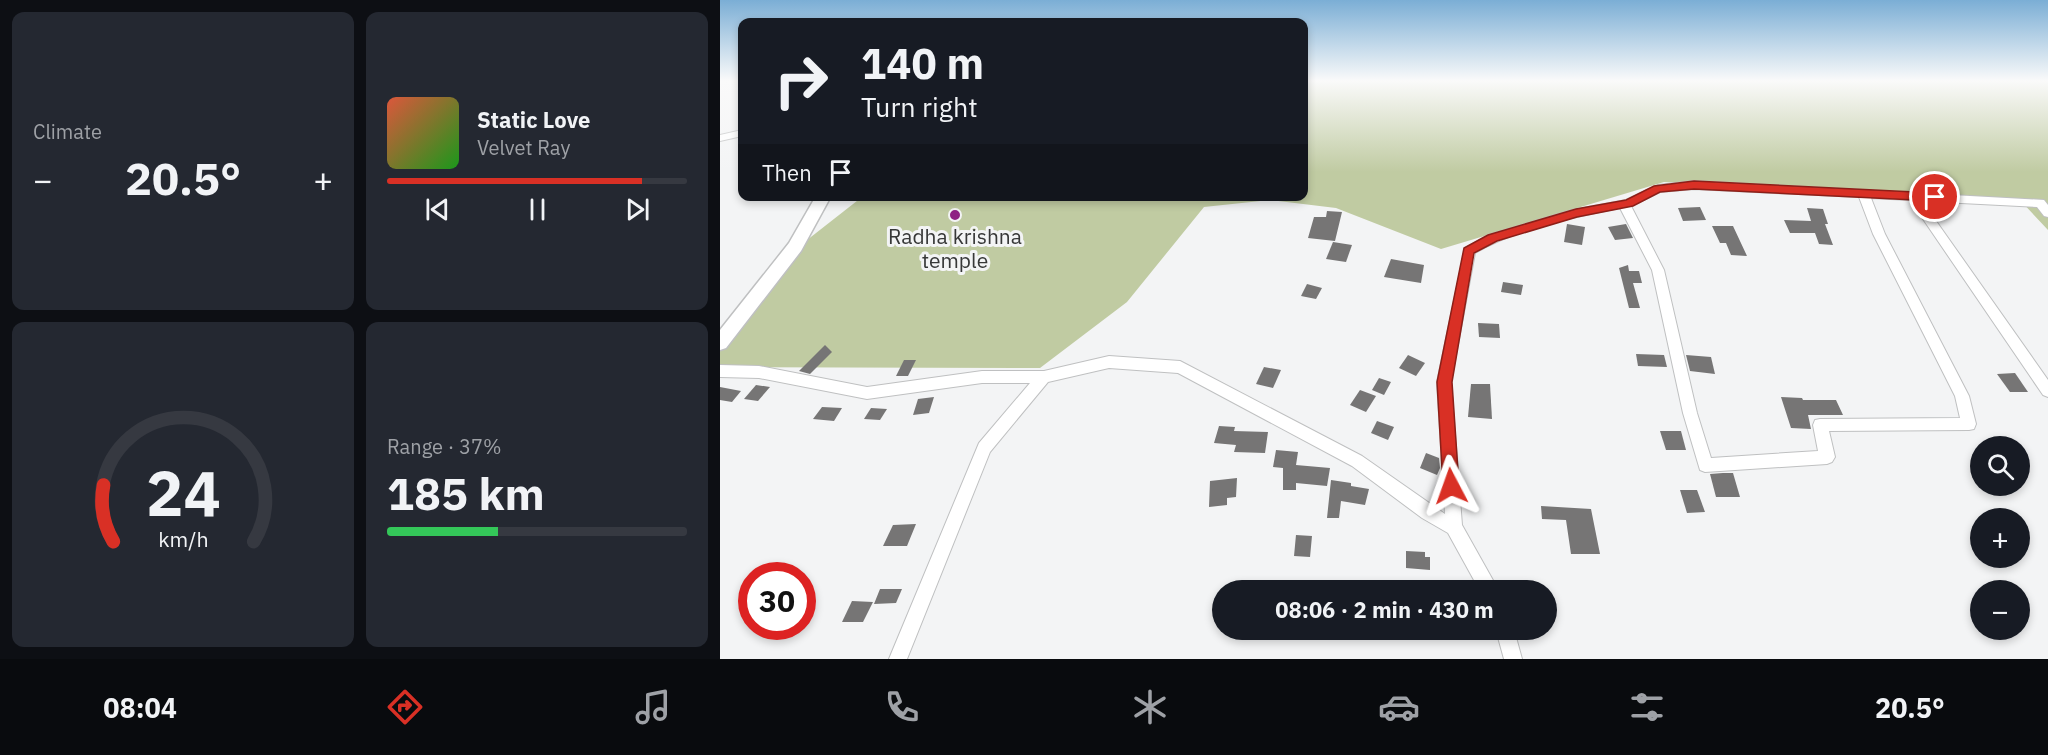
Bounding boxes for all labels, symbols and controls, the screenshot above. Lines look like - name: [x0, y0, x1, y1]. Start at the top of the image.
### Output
- text: 140 m: [861, 36, 984, 91]
- icon: right: [762, 42, 840, 120]
- text: Turn right: [861, 89, 978, 124]
- text: Static Love: [477, 105, 590, 134]
- text: Climate: [33, 118, 102, 145]
- text: Velvet Ray: [477, 134, 570, 161]
- text: 20.5°: [125, 149, 241, 207]
- icon: arrive: [824, 156, 857, 189]
- text: −: [33, 158, 53, 201]
- text: +: [313, 158, 333, 201]
- text: Then: [762, 158, 812, 187]
- pin: [1909, 171, 1960, 222]
- icon: arrive: [1918, 180, 1951, 213]
- icon: previous: [421, 193, 454, 226]
- icon: pause: [521, 193, 554, 226]
- icon: next: [621, 193, 654, 226]
- marker: Radha krishna temple: [948, 208, 962, 222]
- place label: Radha krishna temple: [888, 222, 1022, 274]
- text: Range · 37%: [387, 433, 502, 460]
- map controls: [1970, 436, 2030, 640]
- button: search: [1970, 436, 2030, 496]
- text: 24: [146, 452, 220, 533]
- position arrow: [1419, 454, 1483, 518]
- text: 185 km: [387, 464, 545, 522]
- button: +: [1970, 508, 2030, 568]
- text: km/h: [158, 525, 208, 553]
- speed limit sign: 30: [738, 562, 816, 640]
- button: −: [1970, 580, 2030, 640]
- text: 08:06 · 2 min · 430 m: [1275, 595, 1494, 624]
- icon: directions: [384, 686, 426, 728]
- icon: music: [632, 686, 674, 728]
- icon: phone: [881, 686, 923, 728]
- icon: climate: [1129, 686, 1171, 728]
- icon: car: [1378, 686, 1420, 728]
- icon: filters: [1626, 686, 1668, 728]
- text: 08:04: [103, 690, 177, 725]
- text: 20.5°: [1875, 690, 1945, 725]

